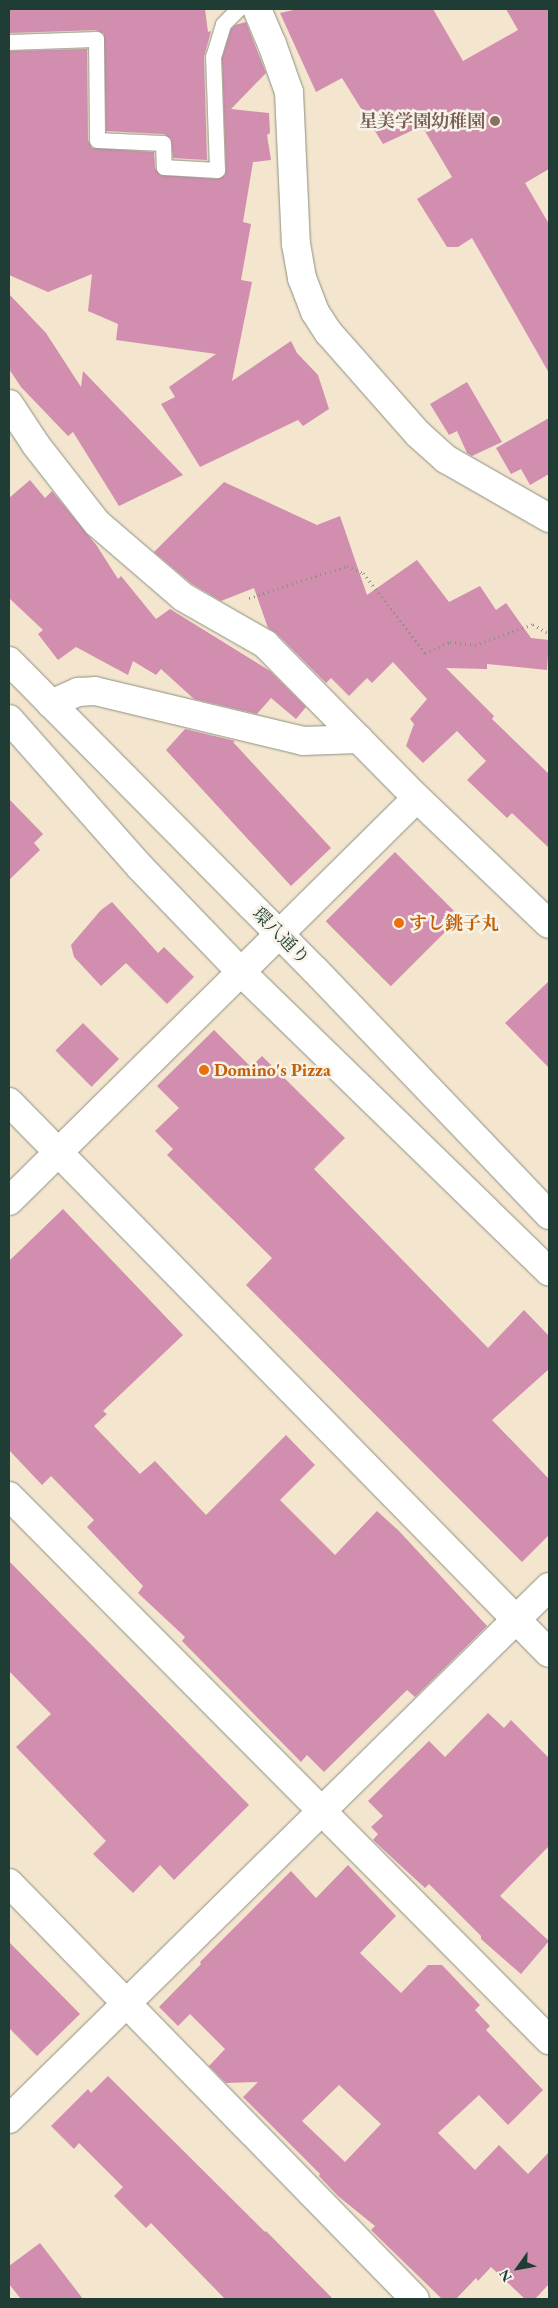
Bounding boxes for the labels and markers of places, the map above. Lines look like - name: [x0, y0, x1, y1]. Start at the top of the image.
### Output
- place label: 星美学園幼稚園: [359, 110, 485, 132]
- marker: 星美学園幼稚園: [489, 115, 501, 127]
- place label: すし銚子丸: [409, 912, 499, 934]
- marker: すし銚子丸: [393, 917, 405, 929]
- place label: Domino's Pizza: [214, 1059, 331, 1081]
- marker: Domino's Pizza: [198, 1064, 210, 1076]

